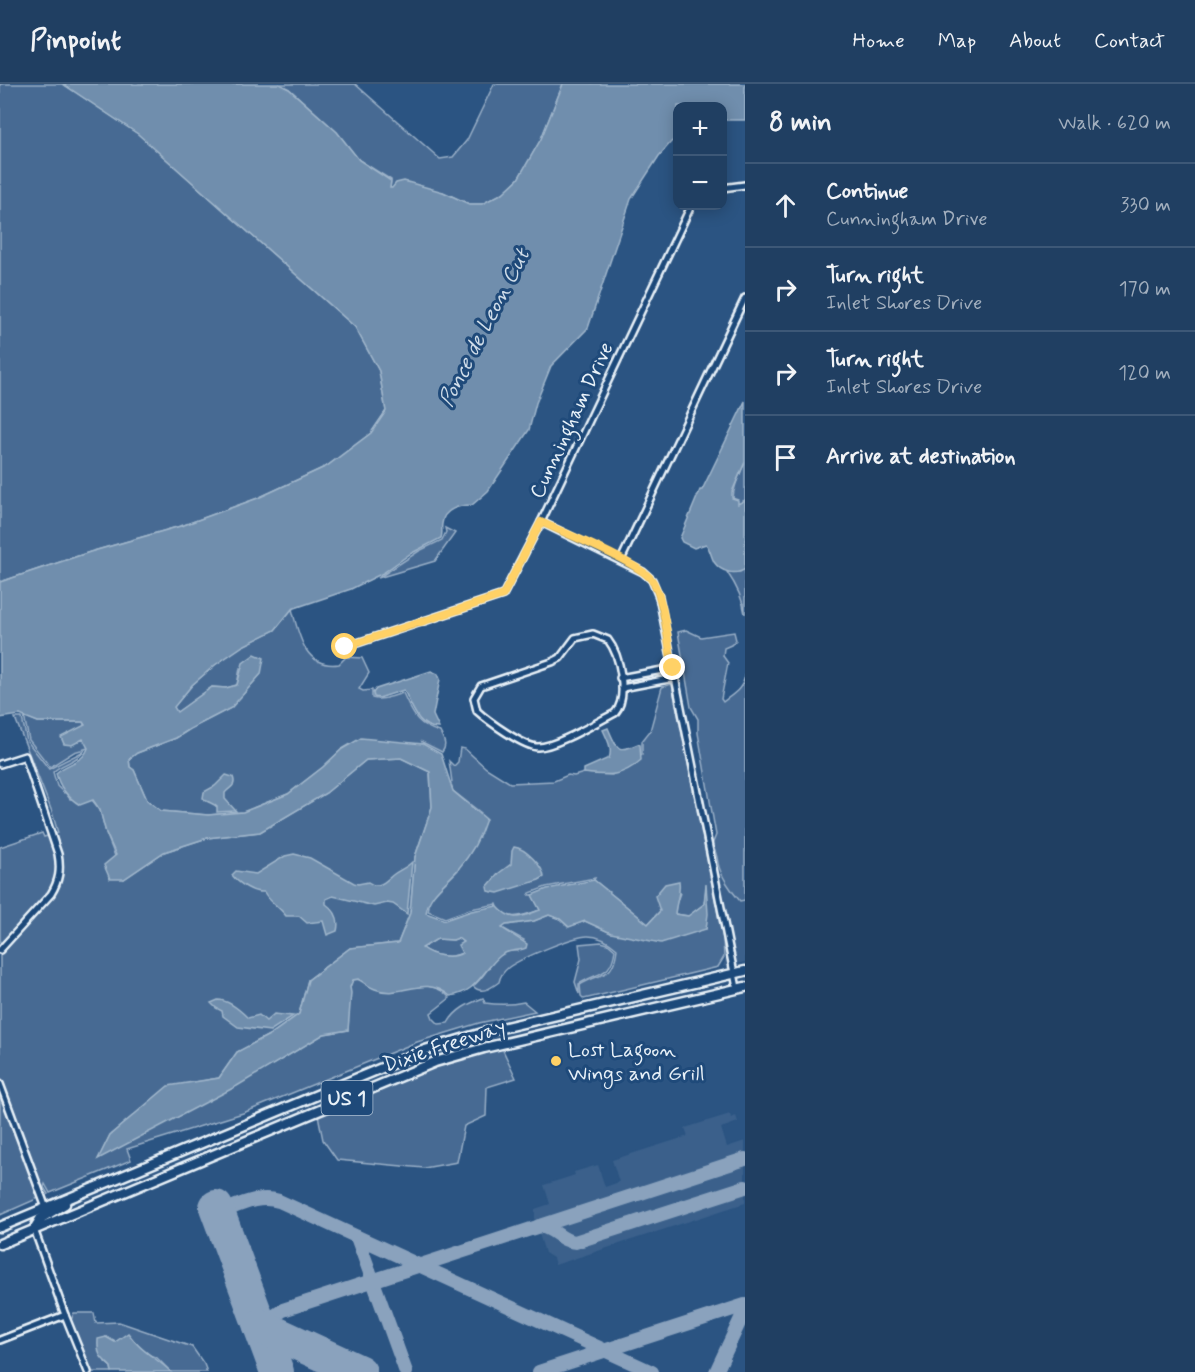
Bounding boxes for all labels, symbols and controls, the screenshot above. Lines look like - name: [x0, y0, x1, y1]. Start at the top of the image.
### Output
- text: Pinpoint: [30, 23, 121, 60]
- text: Home: [853, 27, 905, 55]
- text: Map: [938, 27, 976, 55]
- text: About: [1009, 27, 1061, 55]
- text: Contact: [1094, 27, 1165, 55]
- map controls: [673, 102, 727, 210]
- button: +: [673, 102, 727, 156]
- text: 8 min: [769, 106, 832, 140]
- text: Walk · 620 m: [1058, 110, 1171, 137]
- button: −: [673, 156, 727, 210]
- text: Continue: [826, 178, 908, 206]
- icon: ahead: [769, 189, 802, 222]
- text: 330 m: [1120, 192, 1171, 219]
- text: Cunningham Drive: [826, 206, 988, 233]
- water label: Ponce de Leon Cut: [433, 243, 537, 412]
- text: Turn right: [826, 262, 924, 290]
- icon: right: [769, 273, 802, 306]
- text: 170 m: [1119, 276, 1171, 303]
- text: Inlet Shores Drive: [826, 290, 982, 317]
- street label: Cunningham Drive: [523, 338, 622, 504]
- text: Turn right: [826, 346, 924, 374]
- icon: right: [769, 357, 802, 390]
- text: 120 m: [1118, 360, 1171, 387]
- text: Inlet Shores Drive: [826, 374, 982, 401]
- icon: arrive: [769, 441, 802, 474]
- text: Arrive at destination: [826, 443, 1016, 471]
- route start: [331, 633, 357, 659]
- route end: [659, 654, 685, 680]
- street label: Dixie Freeway: [379, 1013, 509, 1079]
- place label: Lost Lagoon Wings and Grill: [568, 1036, 705, 1089]
- marker: Lost Lagoon Wings and Grill: [549, 1054, 563, 1068]
- road number: US 1: [322, 1081, 372, 1115]

